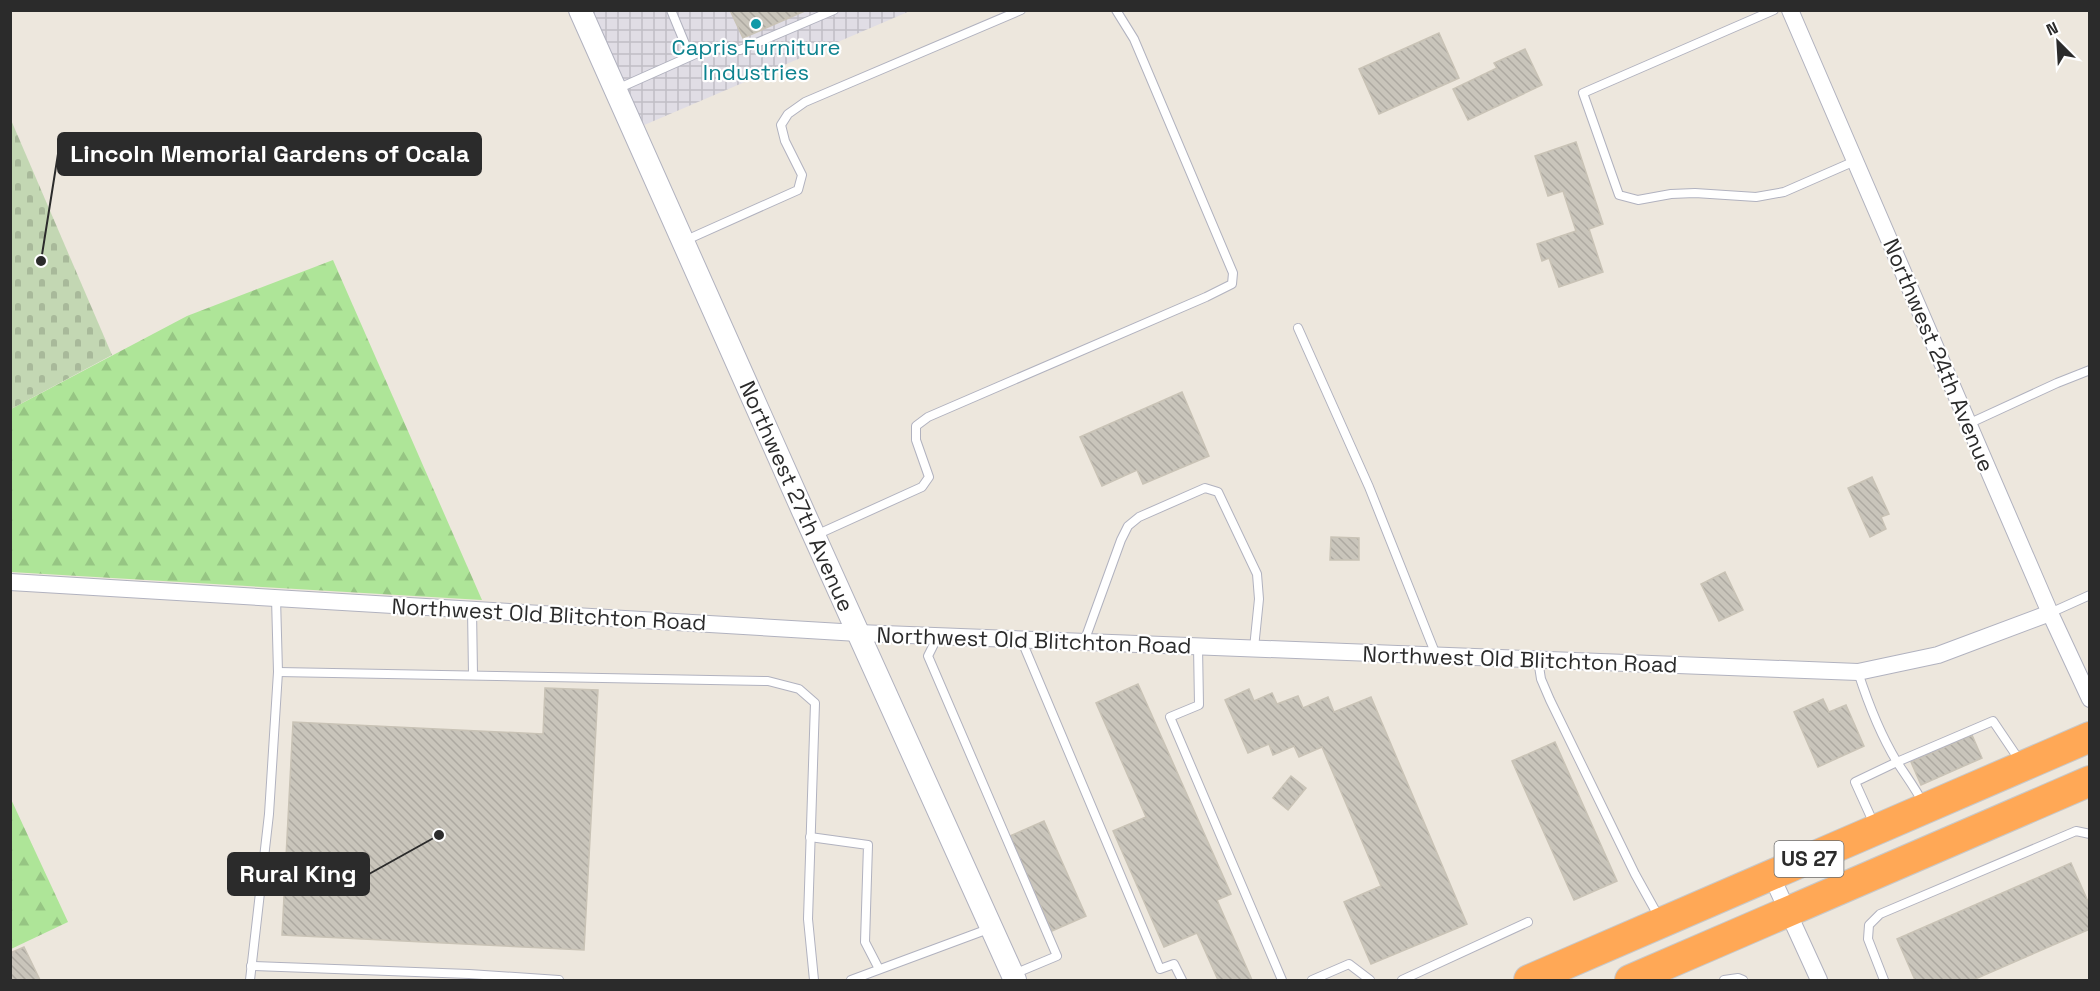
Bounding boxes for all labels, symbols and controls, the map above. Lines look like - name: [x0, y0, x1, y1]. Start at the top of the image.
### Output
- north arrow: [2028, 12, 2088, 72]
- marker: Capris Furniture Industries: [749, 17, 763, 31]
- text: N: [2043, 17, 2061, 41]
- place label: Capris Furniture Industries: [672, 33, 840, 86]
- callout: Lincoln Memorial Gardens of Ocala: [58, 133, 481, 175]
- text: Lincoln Memorial Gardens of Ocala: [70, 138, 470, 169]
- street label: Northwest 24th Avenue: [1877, 234, 2001, 476]
- street label: Northwest 27th Avenue: [733, 376, 861, 616]
- street label: Northwest Old Blitchton Road: [391, 592, 707, 636]
- street label: Northwest Old Blitchton Road: [876, 621, 1192, 659]
- street label: Northwest Old Blitchton Road: [1362, 640, 1678, 678]
- road number: US 27: [1774, 841, 1844, 877]
- callout: Rural King: [228, 853, 369, 895]
- text: Rural King: [239, 858, 357, 889]

